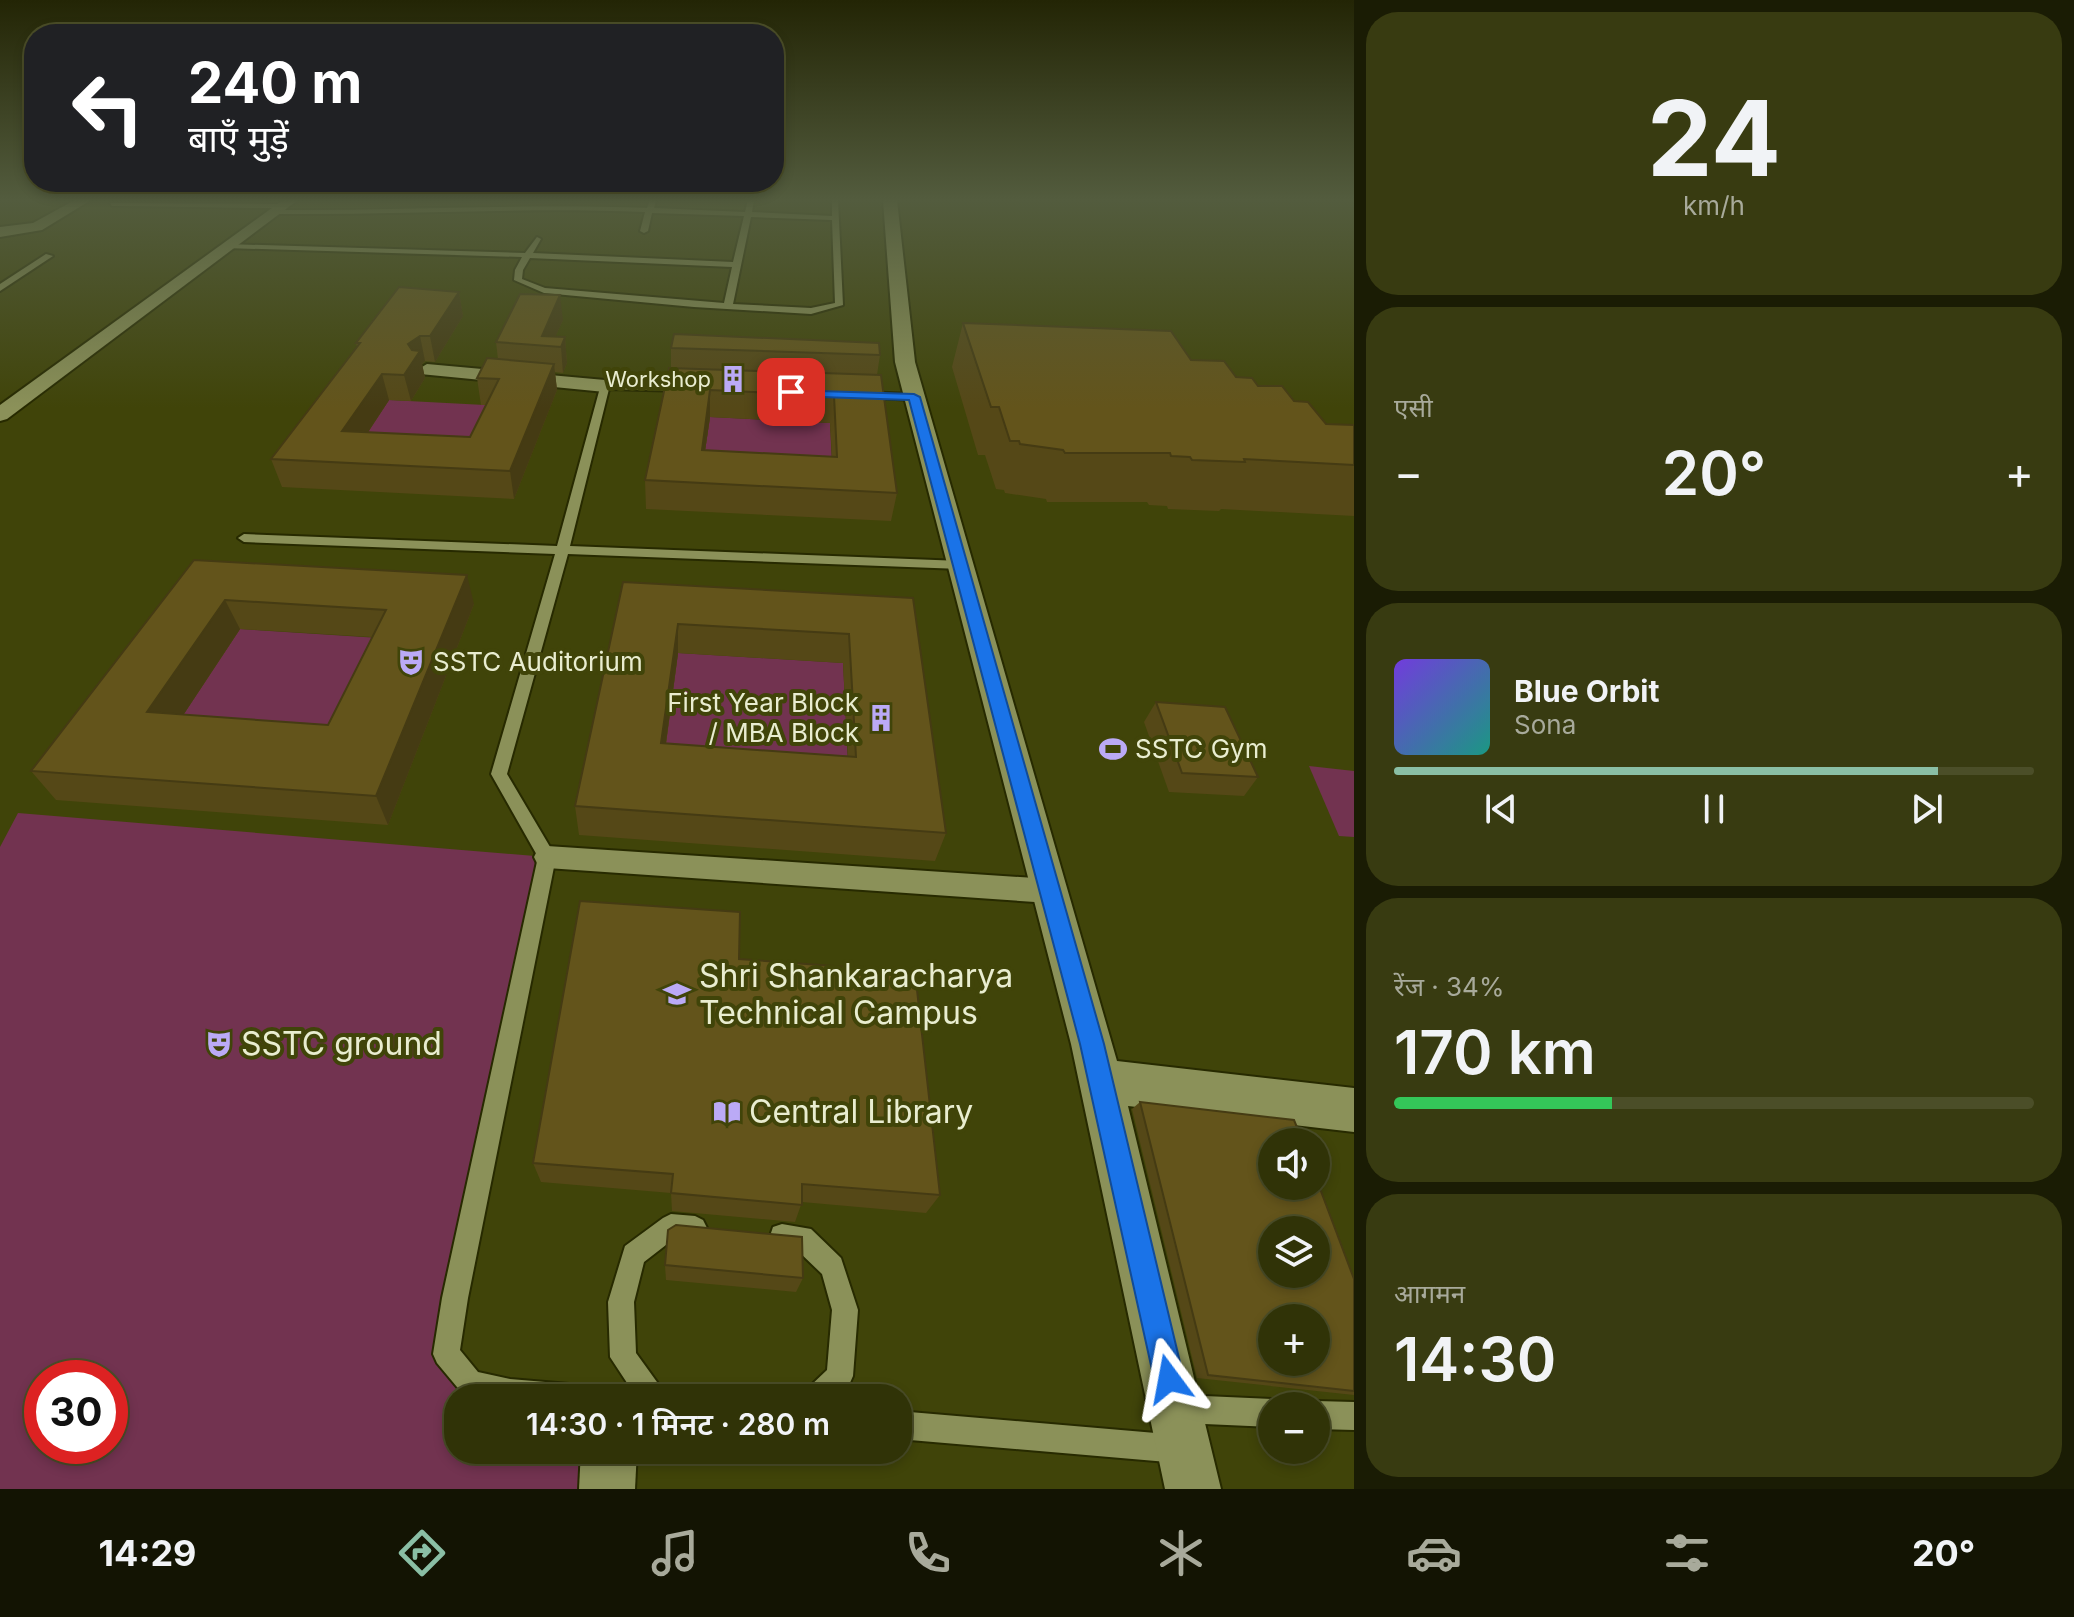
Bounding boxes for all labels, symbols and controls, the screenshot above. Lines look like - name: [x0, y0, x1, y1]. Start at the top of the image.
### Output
- text: 240 m: [188, 49, 362, 117]
- icon: left: [56, 56, 160, 160]
- text: 24: [1647, 75, 1781, 201]
- text: बाएँ मुड़ें: [188, 117, 289, 161]
- text: km/h: [1683, 190, 1745, 221]
- pin: [757, 358, 825, 426]
- building icon: Workshop: [718, 364, 748, 394]
- place label: Workshop: [605, 366, 711, 392]
- icon: arrive: [769, 370, 813, 414]
- text: एसी: [1394, 392, 1433, 423]
- text: 20°: [1662, 437, 1766, 509]
- text: −: [1394, 446, 1423, 500]
- text: +: [2005, 446, 2034, 500]
- place label: SSTC Auditorium: [433, 646, 643, 677]
- theatre icon: SSTC Auditorium: [396, 647, 426, 677]
- text: Blue Orbit: [1514, 673, 1659, 709]
- place label: First Year Block / MBA Block: [667, 687, 859, 748]
- building icon: First Year Block / MBA Block: [866, 703, 896, 733]
- text: Sona: [1514, 709, 1576, 740]
- place label: SSTC Gym: [1135, 733, 1267, 764]
- sports icon: SSTC Gym: [1098, 734, 1128, 764]
- icon: previous: [1479, 787, 1523, 831]
- icon: pause: [1692, 787, 1736, 831]
- icon: next: [1905, 787, 1949, 831]
- place label: Shri Shankaracharya Technical Campus: [699, 956, 1013, 1032]
- text: रेंज · 34%: [1394, 971, 1504, 1002]
- school or university icon: Shri Shankaracharya Technical Campus: [662, 979, 692, 1009]
- text: 170 km: [1394, 1016, 1596, 1088]
- place label: SSTC ground: [241, 1024, 442, 1063]
- theatre icon: SSTC ground: [204, 1029, 234, 1059]
- place label: Central Library: [749, 1092, 973, 1131]
- library icon: Central Library: [712, 1097, 742, 1127]
- map controls: [1258, 1128, 1330, 1464]
- button: sound: [1258, 1128, 1330, 1200]
- button: layers: [1258, 1216, 1330, 1288]
- text: आगमन: [1394, 1278, 1465, 1309]
- button: +: [1258, 1304, 1330, 1376]
- text: 14:30: [1394, 1323, 1556, 1395]
- position arrow: [1127, 1337, 1211, 1421]
- speed limit sign: 30: [24, 1360, 128, 1464]
- button: −: [1258, 1392, 1330, 1464]
- text: 14:30 · 1 मिनट · 280 m: [526, 1406, 830, 1442]
- icon: directions: [394, 1525, 450, 1581]
- icon: music: [647, 1525, 703, 1581]
- icon: phone: [900, 1525, 956, 1581]
- icon: climate: [1153, 1525, 1209, 1581]
- icon: car: [1406, 1525, 1462, 1581]
- icon: filters: [1659, 1525, 1715, 1581]
- text: 14:29: [99, 1531, 196, 1575]
- text: 20°: [1912, 1531, 1975, 1575]

